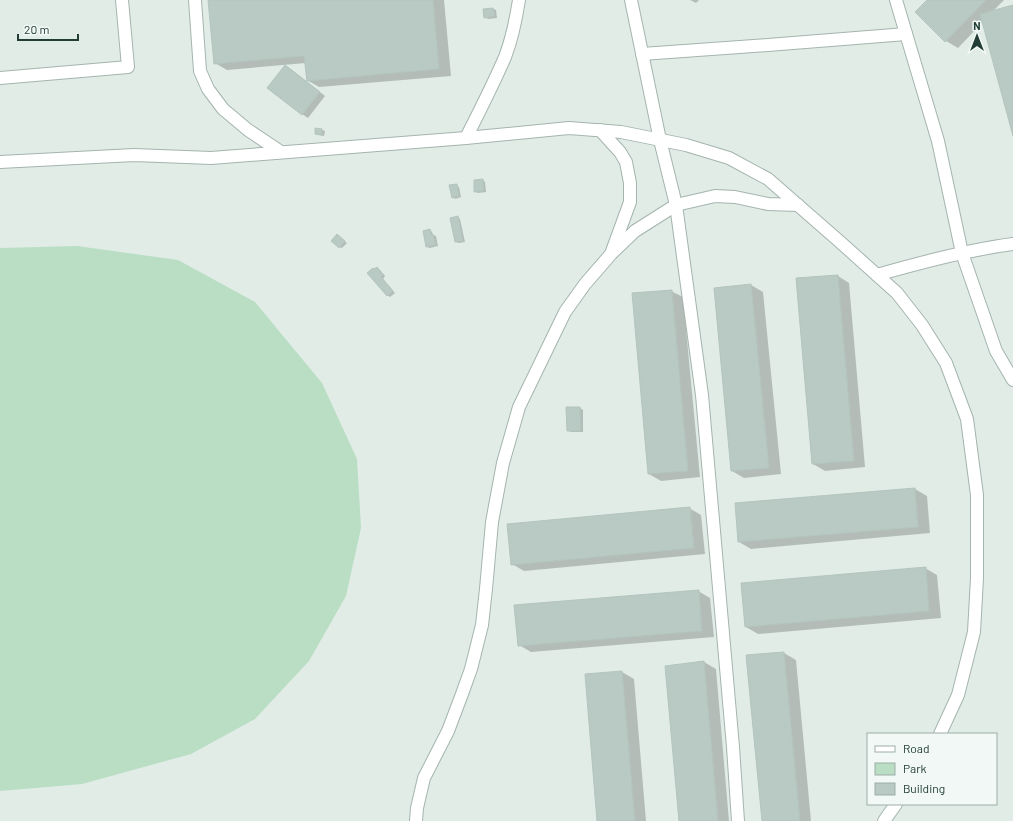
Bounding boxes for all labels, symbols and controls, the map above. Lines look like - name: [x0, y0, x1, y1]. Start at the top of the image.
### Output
- scale bar: [18, 16, 78, 42]
- north arrow: [957, 16, 997, 56]
- text: N: [973, 19, 981, 32]
- text: 20 m: [24, 22, 50, 36]
- legend: [867, 733, 997, 805]
- text: Road: [903, 741, 930, 755]
- text: Park: [903, 761, 927, 775]
- text: Building: [903, 781, 945, 795]

